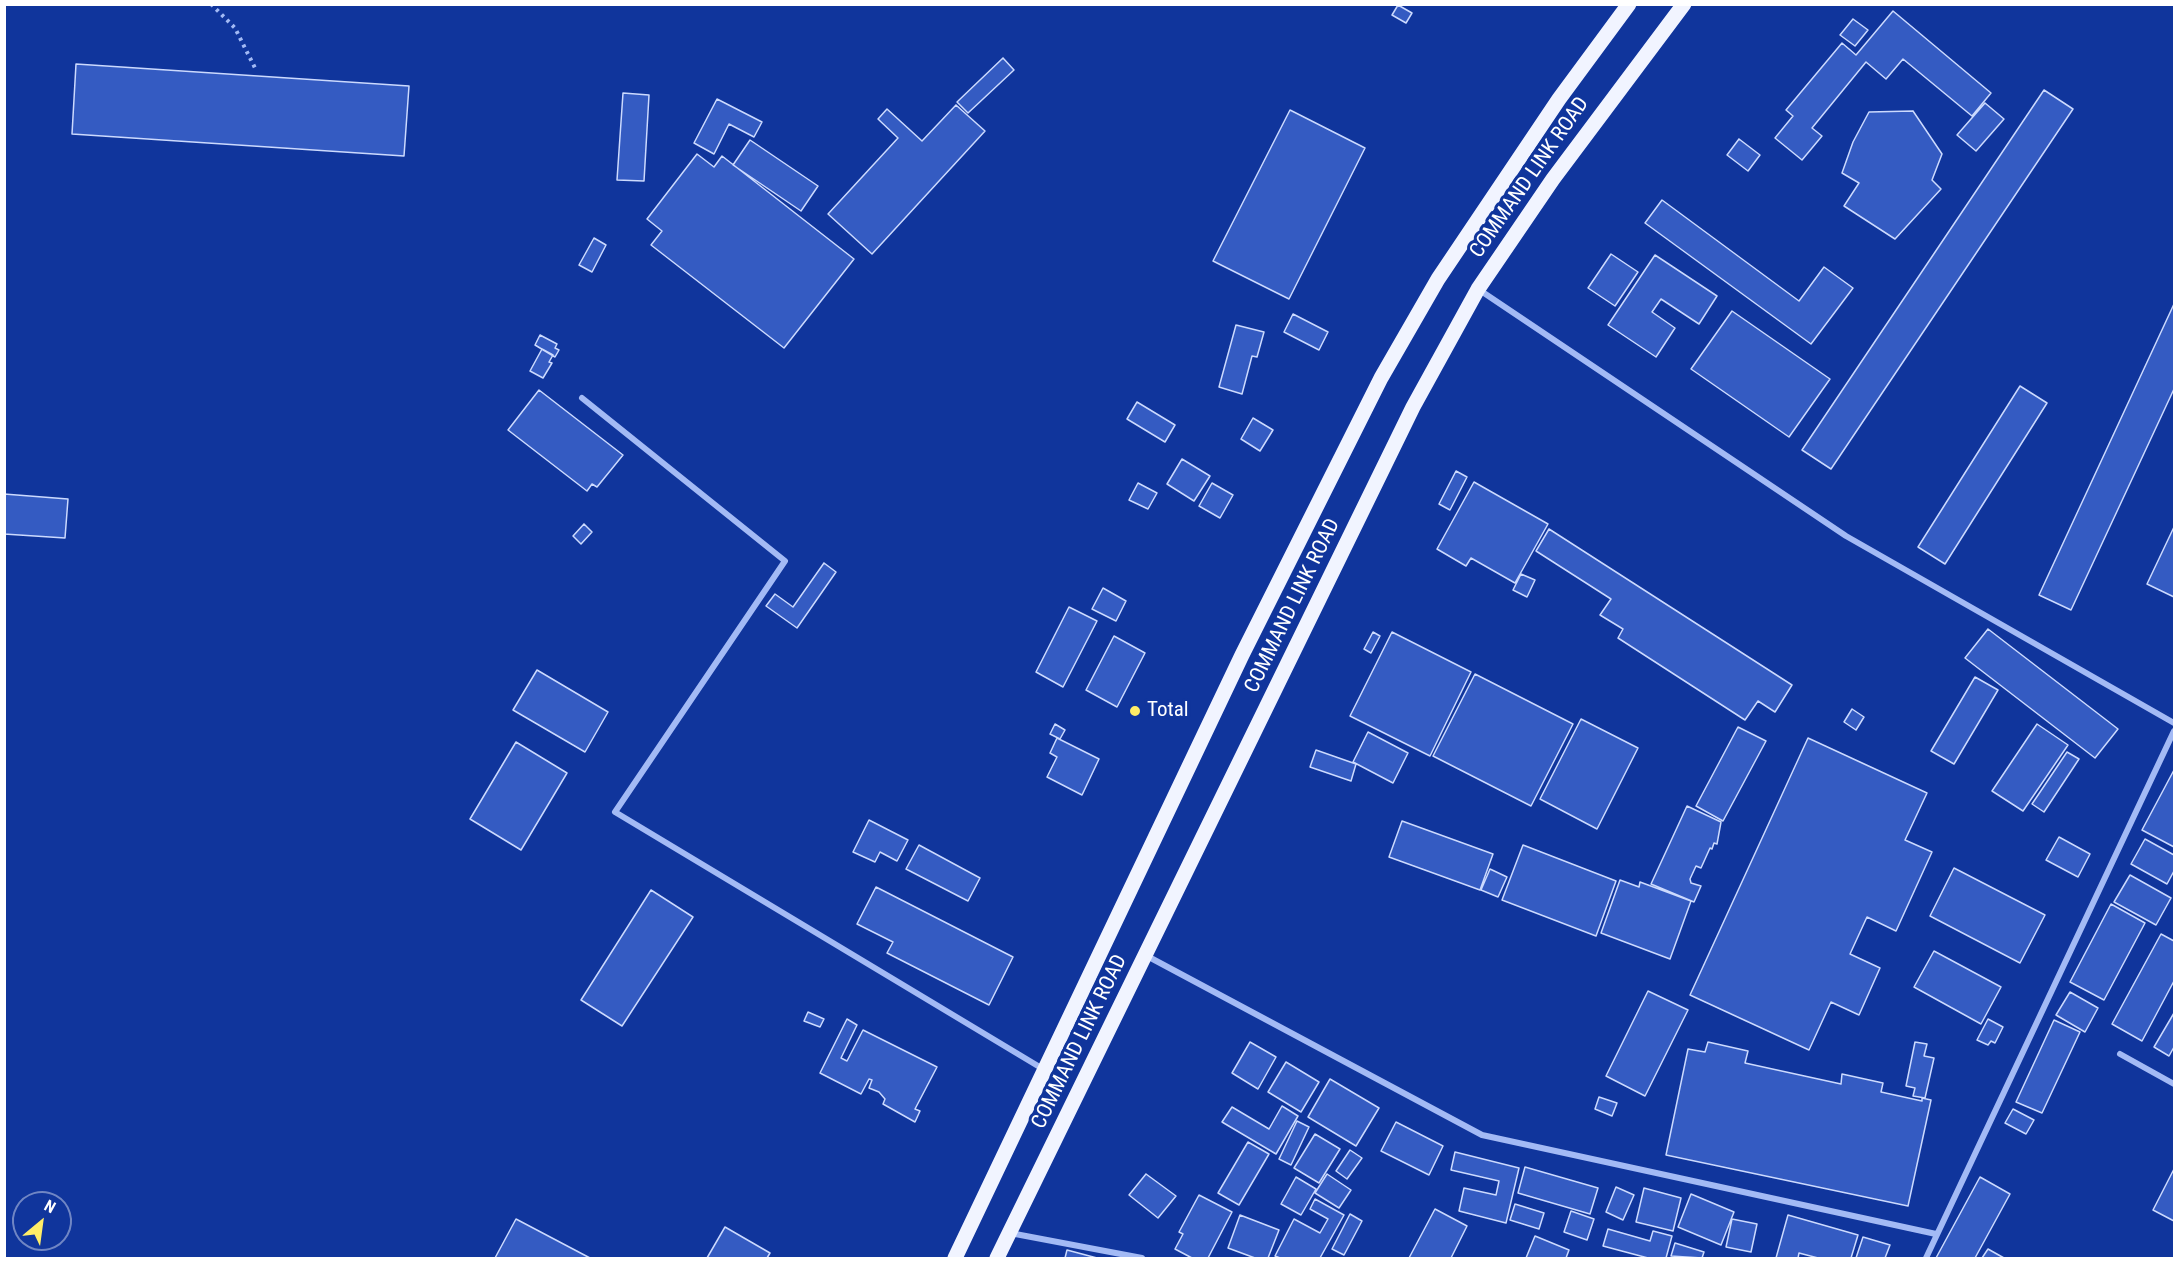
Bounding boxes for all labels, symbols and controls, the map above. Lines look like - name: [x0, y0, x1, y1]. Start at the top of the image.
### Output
- street label: COMMAND LINK ROAD: [1465, 93, 1595, 263]
- street label: COMMAND LINK ROAD: [1240, 515, 1346, 697]
- place label: Total: [1147, 698, 1189, 724]
- marker: Total: [1128, 704, 1142, 718]
- street label: COMMAND LINK ROAD: [1027, 951, 1133, 1133]
- north arrow: [12, 1191, 72, 1251]
- text: N: [41, 1196, 59, 1217]

